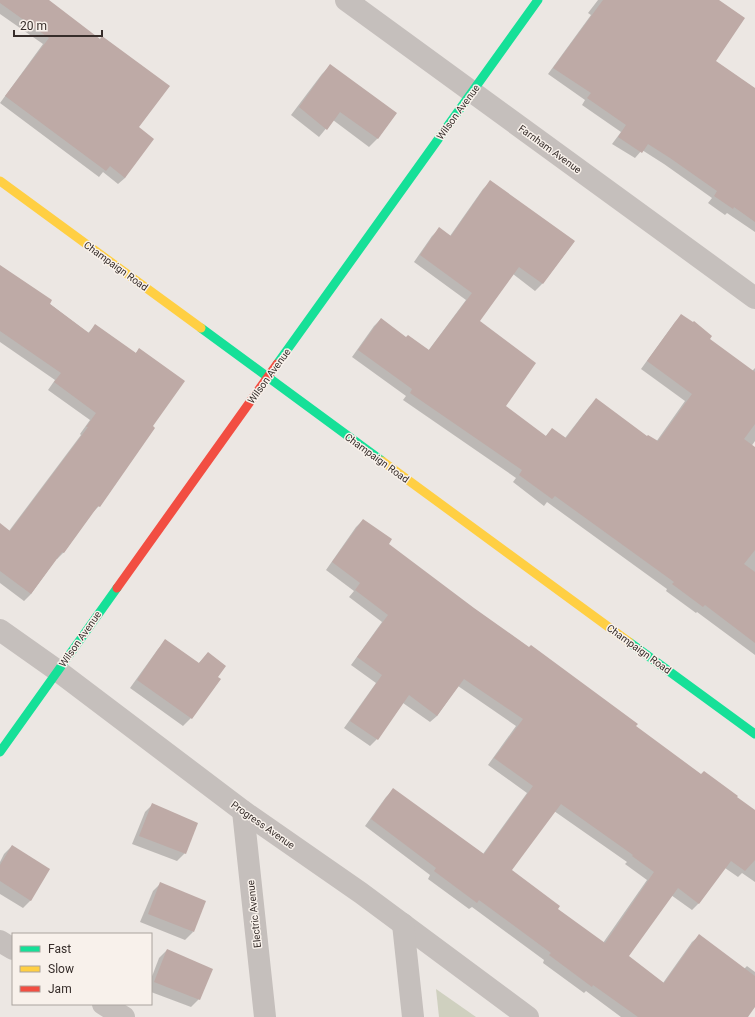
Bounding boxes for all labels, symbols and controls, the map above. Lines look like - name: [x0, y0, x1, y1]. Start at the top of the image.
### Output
- scale bar: [14, 12, 102, 38]
- text: 20 m: [20, 19, 47, 33]
- street label: Wilson Avenue: [434, 82, 482, 142]
- street label: Farnham Avenue: [517, 123, 583, 175]
- street label: Champaign Road: [82, 239, 150, 293]
- street label: Wilson Avenue: [245, 346, 293, 406]
- street label: Champaign Road: [343, 431, 411, 485]
- street label: Wilson Avenue: [57, 609, 103, 669]
- street label: Champaign Road: [605, 622, 673, 676]
- street label: Progress Avenue: [229, 799, 297, 851]
- street label: Electric Avenue: [245, 880, 263, 948]
- legend: [12, 933, 152, 1005]
- text: Fast: [48, 942, 71, 956]
- text: Slow: [48, 962, 74, 976]
- text: Jam: [48, 982, 72, 996]

